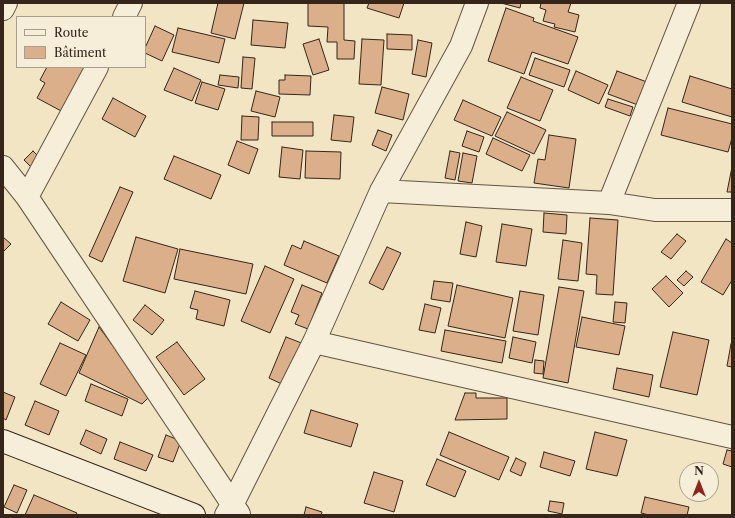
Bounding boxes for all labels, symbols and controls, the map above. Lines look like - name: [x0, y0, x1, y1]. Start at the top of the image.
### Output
- legend: [16, 16, 146, 68]
- text: Route: [54, 25, 88, 40]
- text: Bâtiment: [54, 45, 106, 60]
- north arrow: [679, 462, 719, 502]
- text: N: [694, 464, 704, 478]

